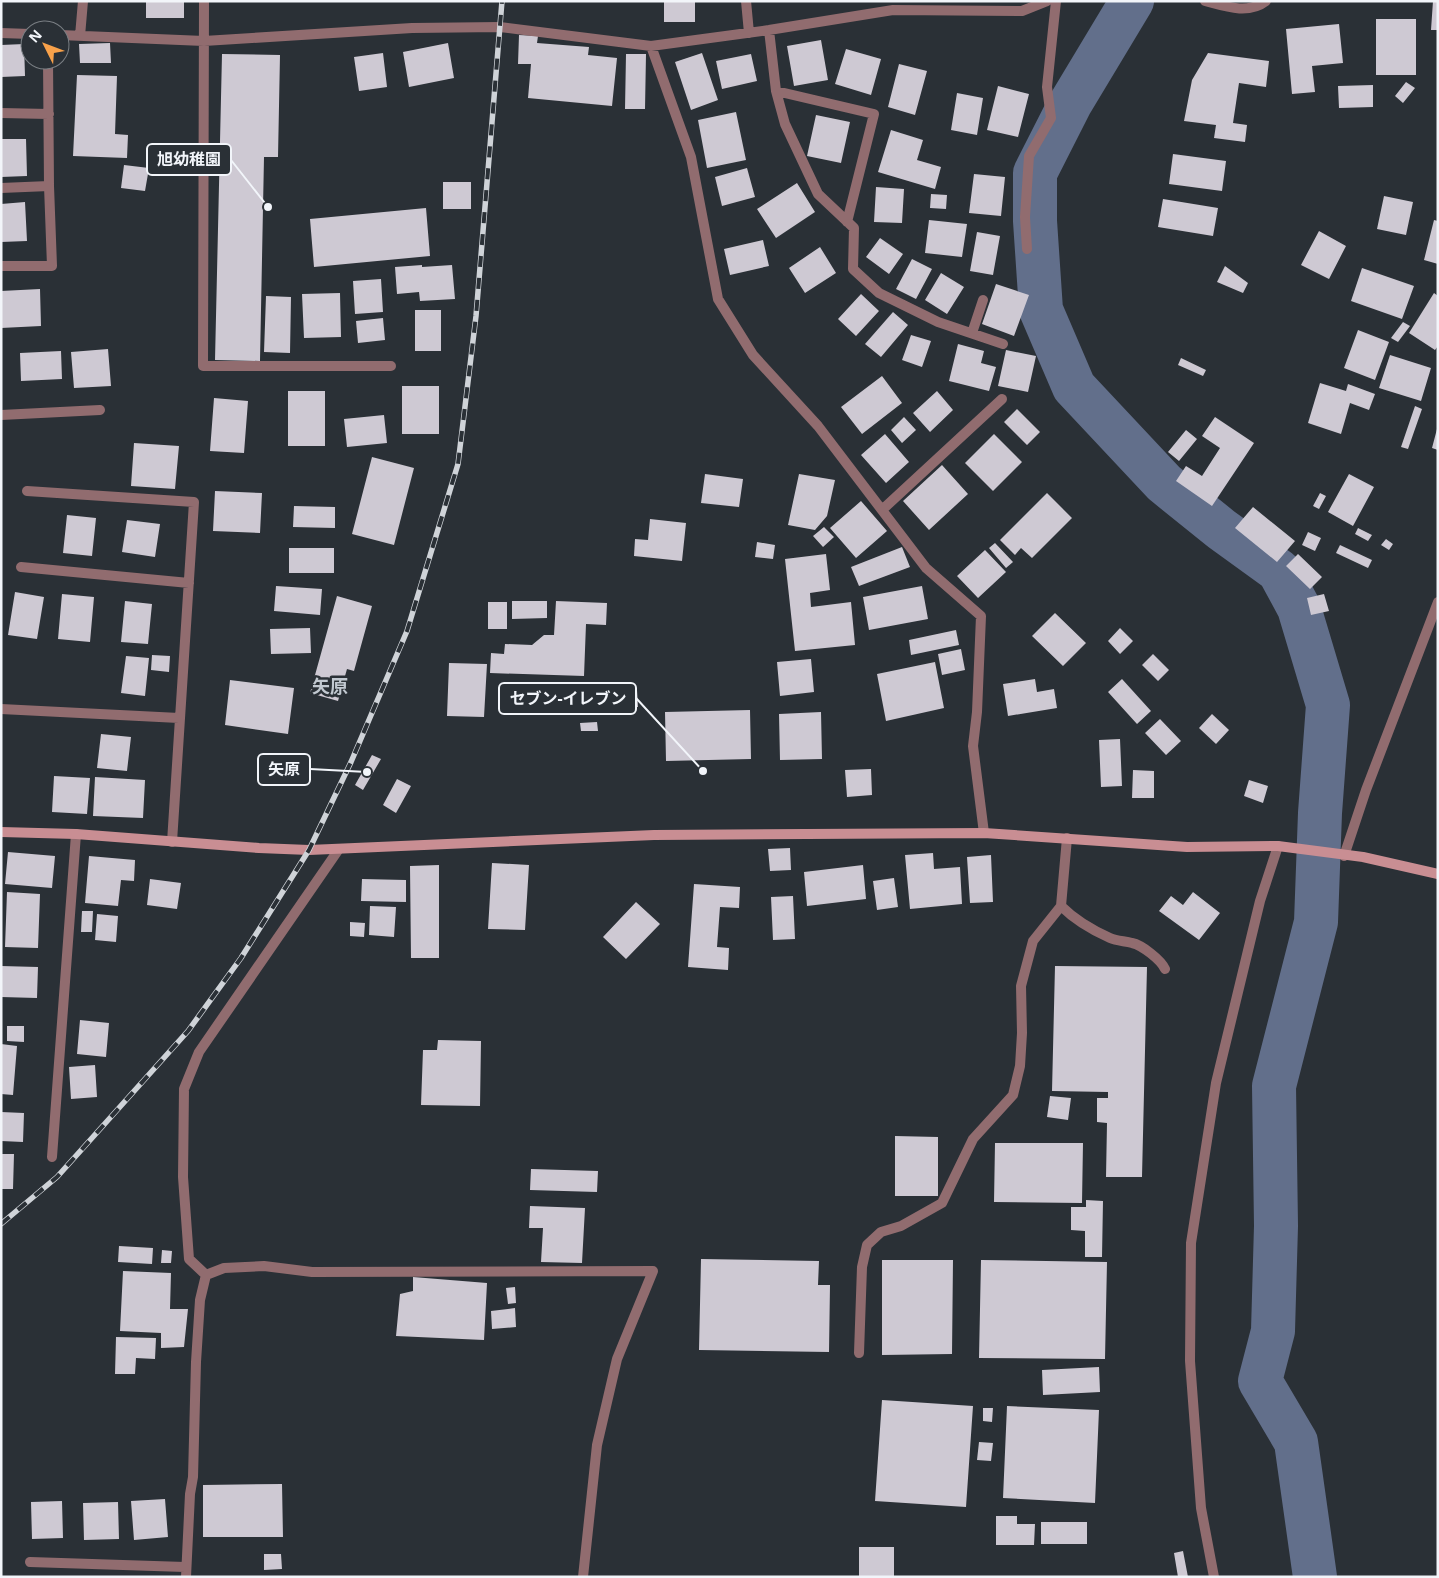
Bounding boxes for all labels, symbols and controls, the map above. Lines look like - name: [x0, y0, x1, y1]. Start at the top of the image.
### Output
- north arrow: [20, 20, 70, 70]
- text: N: [24, 25, 46, 47]
- callout: 旭幼稚園: [147, 144, 231, 175]
- text: 旭幼稚園: [157, 148, 221, 170]
- district label: 矢原: [312, 674, 348, 698]
- callout: セブン-イレブン: [499, 683, 636, 714]
- text: セブン-イレブン: [509, 687, 627, 709]
- callout: 矢原: [258, 754, 310, 785]
- text: 矢原: [268, 758, 300, 780]

